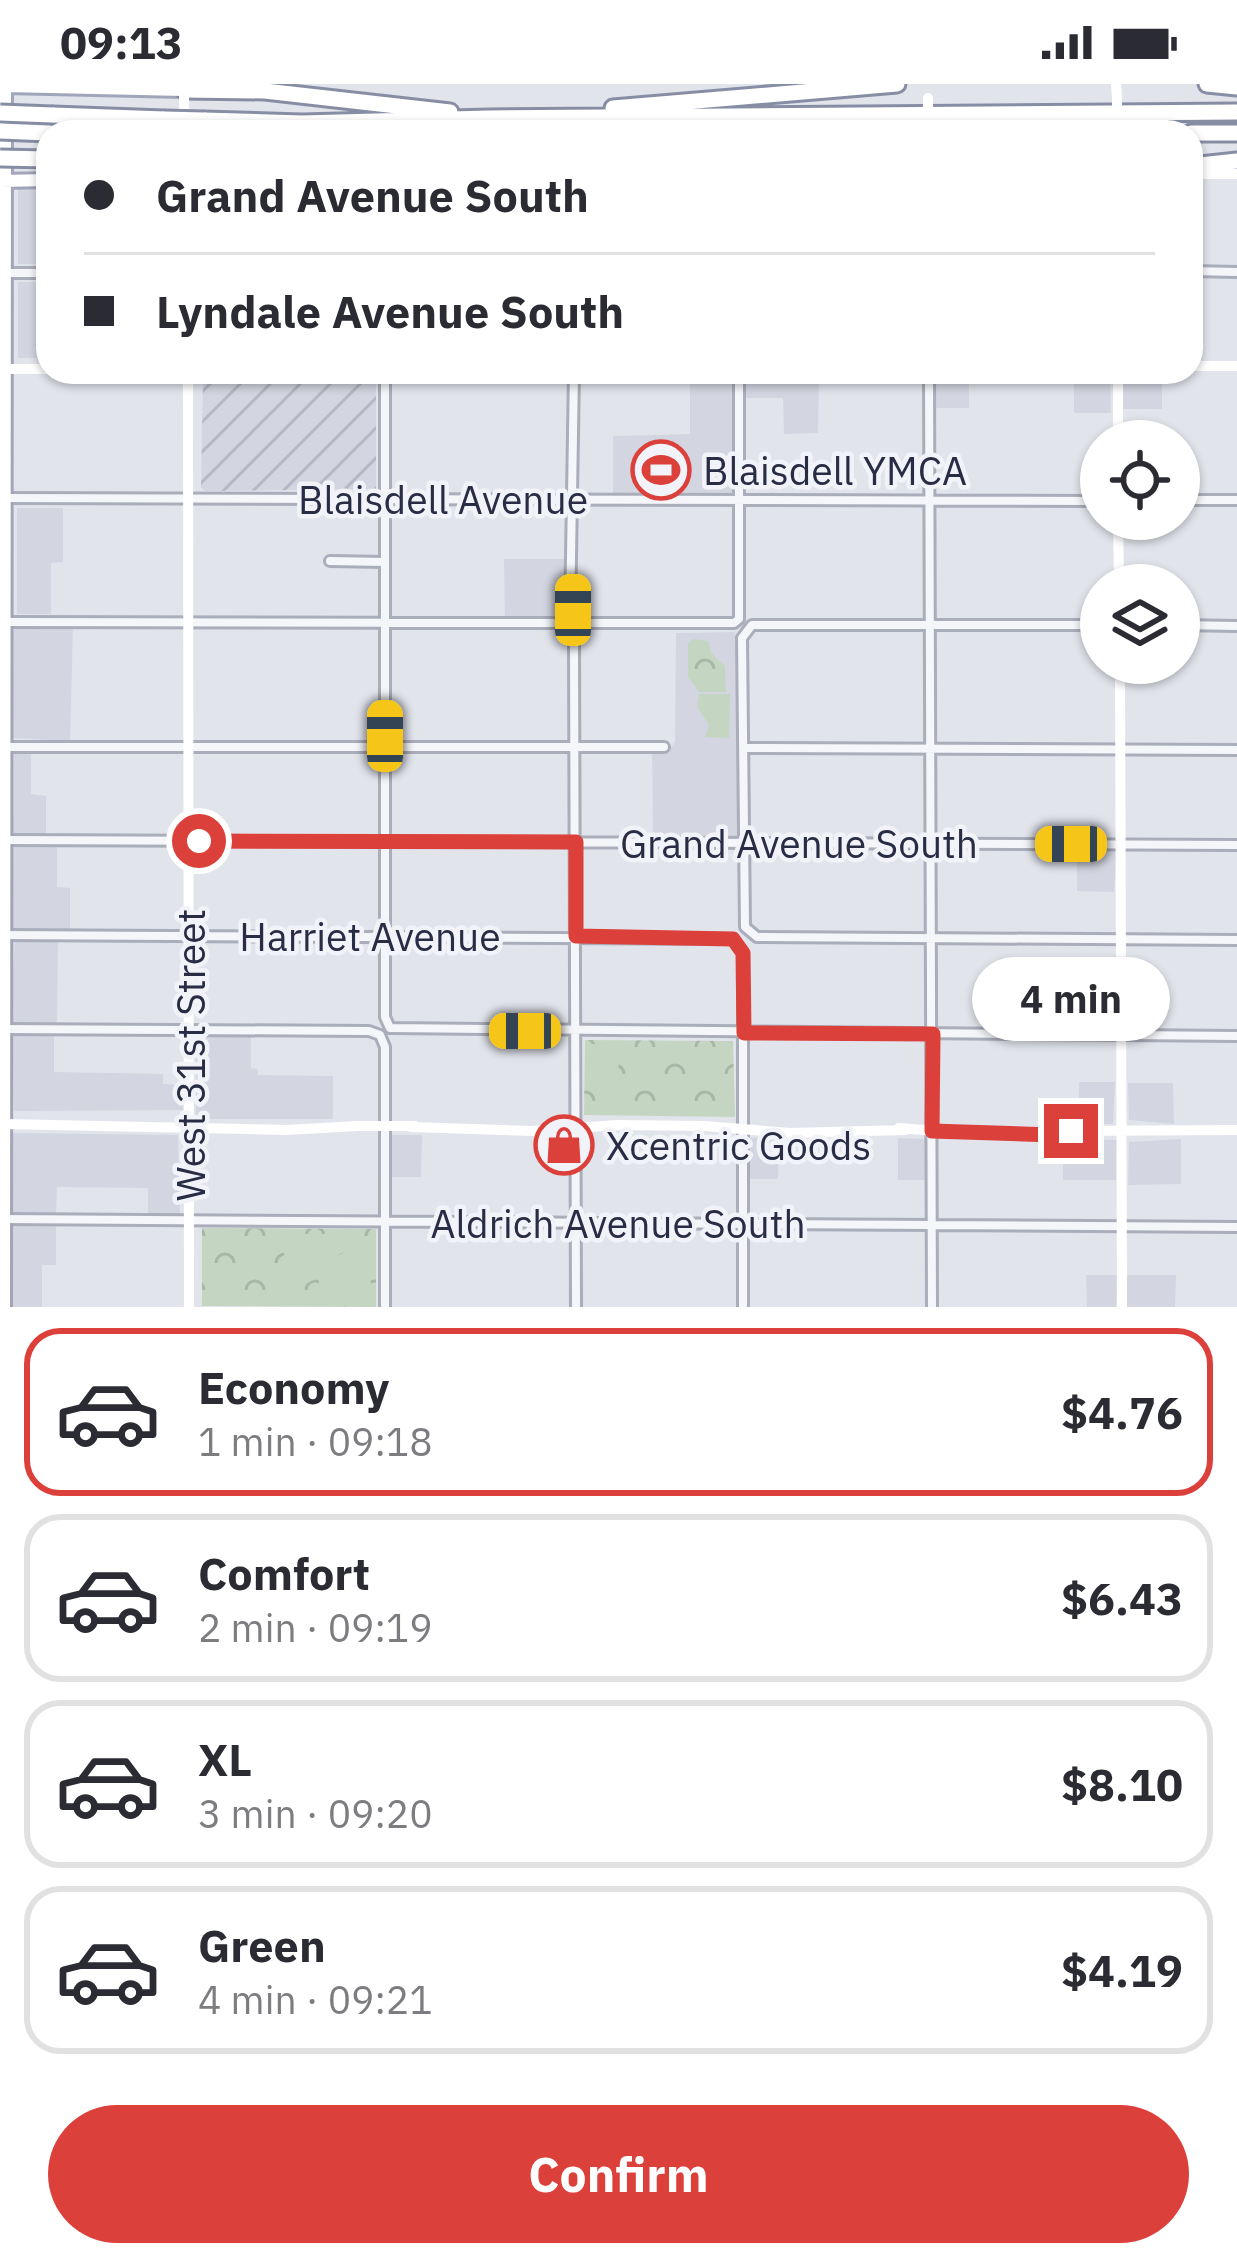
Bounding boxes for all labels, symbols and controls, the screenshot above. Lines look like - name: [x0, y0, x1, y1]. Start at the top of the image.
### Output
- text: 09:13: [60, 13, 183, 71]
- text: Grand Avenue South: [156, 166, 589, 224]
- text: Lyndale Avenue South: [156, 282, 624, 340]
- map controls: [1080, 420, 1200, 684]
- button: locate: [1080, 420, 1200, 540]
- sports icon: Blaisdell YMCA: [630, 439, 692, 501]
- place label: Blaisdell YMCA: [703, 445, 967, 496]
- street label: Blaisdell Avenue: [298, 474, 588, 525]
- button: layers: [1080, 564, 1200, 684]
- car: [555, 574, 591, 646]
- car: [367, 700, 403, 772]
- route start: [172, 814, 226, 868]
- street label: Grand Avenue South: [620, 818, 978, 869]
- car: [1035, 826, 1107, 862]
- street label: West 31st Street: [165, 909, 216, 1201]
- street label: Harriet Avenue: [239, 911, 501, 962]
- callout: 4 min: [972, 957, 1170, 1041]
- text: 4 min: [1020, 973, 1122, 1024]
- car: [489, 1013, 561, 1049]
- route end: [1044, 1104, 1098, 1158]
- shop icon: Xcentric Goods: [533, 1114, 595, 1176]
- place label: Xcentric Goods: [606, 1120, 871, 1171]
- street label: Aldrich Avenue South: [430, 1198, 806, 1249]
- icon: car: [54, 1358, 162, 1466]
- text: Economy: [198, 1358, 389, 1416]
- text: $4.76: [1061, 1383, 1183, 1441]
- text: 1 min · 09:18: [198, 1416, 433, 1467]
- icon: car: [54, 1544, 162, 1652]
- text: Comfort: [198, 1544, 370, 1602]
- text: $6.43: [1061, 1569, 1183, 1627]
- text: 2 min · 09:19: [198, 1602, 433, 1653]
- icon: car: [54, 1730, 162, 1838]
- text: XL: [198, 1730, 252, 1788]
- text: $8.10: [1061, 1755, 1183, 1813]
- text: 3 min · 09:20: [198, 1788, 433, 1839]
- icon: car: [54, 1916, 162, 2024]
- text: Green: [198, 1916, 326, 1974]
- text: $4.19: [1061, 1941, 1183, 1999]
- text: 4 min · 09:21: [198, 1974, 433, 2025]
- button: Confirm: [48, 2105, 1189, 2243]

